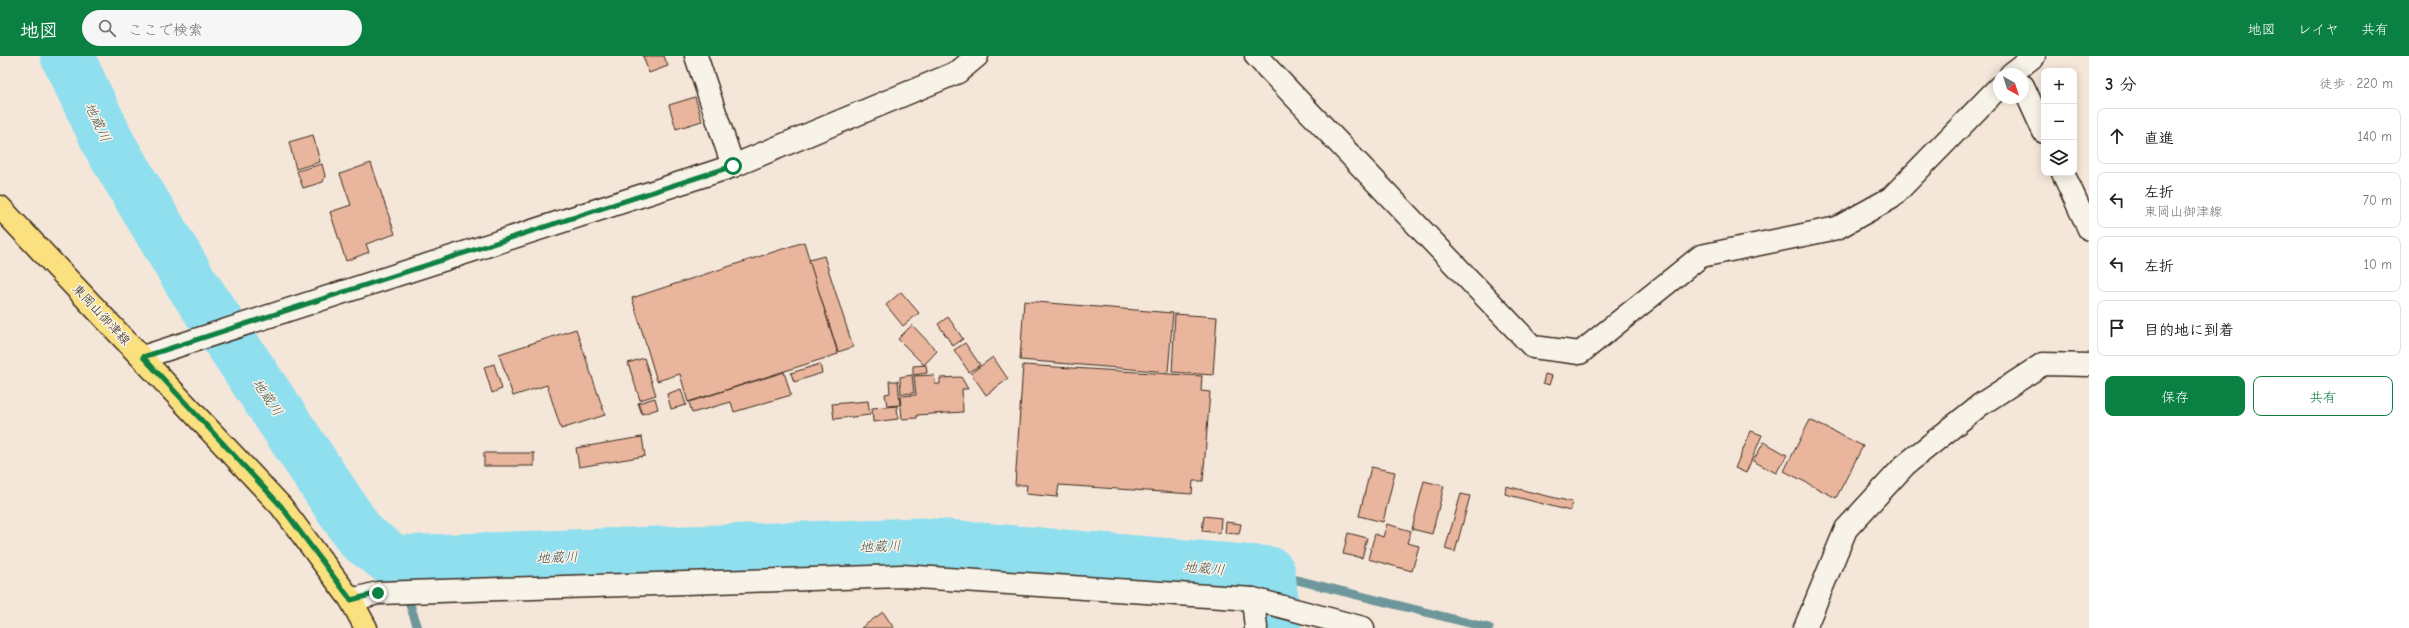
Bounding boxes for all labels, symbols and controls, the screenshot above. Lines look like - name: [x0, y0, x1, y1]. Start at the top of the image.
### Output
- search box: [82, 10, 362, 46]
- icon: search: [96, 17, 118, 39]
- text: 地図: [20, 20, 58, 42]
- text: ここで検索: [128, 21, 203, 39]
- text: 地図: [2248, 21, 2276, 38]
- text: レイヤ: [2298, 21, 2339, 38]
- text: 共有: [2361, 21, 2389, 38]
- north arrow: [1993, 68, 2029, 104]
- map controls: [2041, 68, 2077, 176]
- button: +: [2041, 68, 2077, 104]
- text: 3 分: [2105, 75, 2136, 94]
- text: 徒歩 · 220 m: [2319, 76, 2393, 91]
- water label: 地蔵川: [81, 100, 114, 145]
- button: −: [2041, 104, 2077, 140]
- icon: ahead: [2106, 125, 2128, 147]
- text: 直進: [2144, 129, 2174, 147]
- text: 140 m: [2358, 129, 2392, 144]
- button: layers: [2041, 140, 2077, 176]
- route start: [724, 157, 742, 175]
- text: 左折: [2144, 183, 2174, 201]
- icon: left: [2106, 189, 2128, 211]
- text: 70 m: [2363, 193, 2392, 208]
- text: 東岡山御津線: [2144, 204, 2222, 219]
- icon: left: [2106, 253, 2128, 275]
- text: 左折: [2144, 257, 2174, 275]
- text: 10 m: [2364, 257, 2392, 272]
- street label: 東岡山御津線: [70, 281, 134, 349]
- icon: arrive: [2106, 317, 2128, 339]
- text: 目的地に到着: [2144, 321, 2234, 339]
- water label: 地蔵川: [249, 375, 286, 419]
- button: 保存: [2105, 376, 2245, 416]
- button: 共有: [2253, 376, 2393, 416]
- water label: 地蔵川: [859, 537, 901, 556]
- water label: 地蔵川: [536, 548, 578, 567]
- water label: 地蔵川: [1182, 558, 1226, 579]
- route end: [369, 584, 387, 602]

